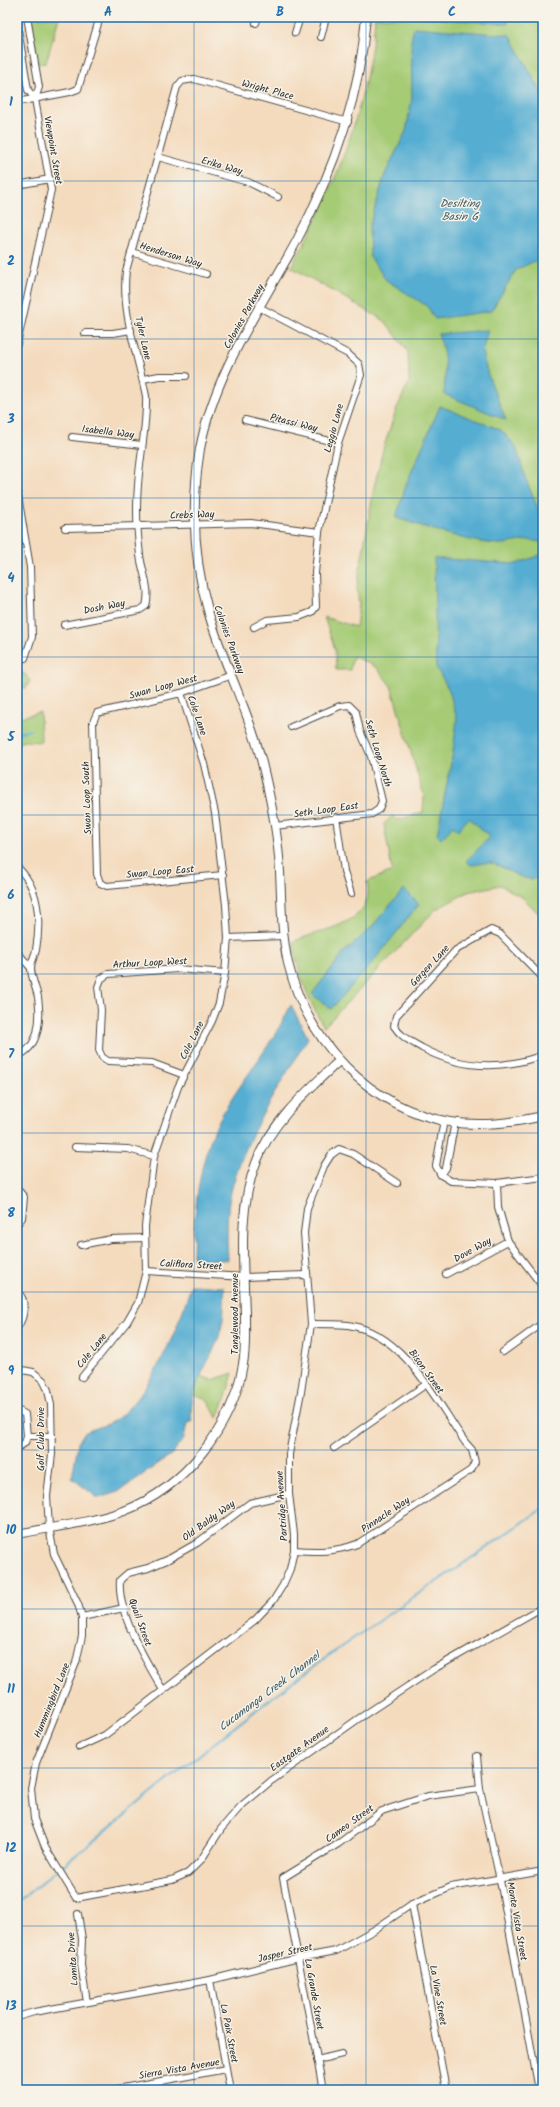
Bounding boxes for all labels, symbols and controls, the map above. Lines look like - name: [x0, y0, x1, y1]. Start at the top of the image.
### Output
- text: A: [104, 2, 112, 23]
- text: B: [276, 2, 284, 23]
- text: C: [448, 2, 456, 23]
- street label: Wright Place: [240, 75, 296, 105]
- text: 1: [9, 92, 13, 113]
- street label: Viewpoint Street: [39, 115, 67, 186]
- street label: Erika Way: [199, 152, 244, 180]
- water label: Desilting Basin G: [440, 195, 481, 226]
- street label: Henderson Way: [137, 238, 204, 272]
- text: 2: [7, 251, 15, 272]
- street label: Colonies Parkway: [219, 281, 269, 352]
- street label: Tyler Lane: [130, 315, 156, 362]
- street label: Leggio Lane: [320, 401, 348, 455]
- text: 3: [6, 409, 15, 430]
- street label: Pitassi Way: [268, 409, 320, 437]
- street label: Isabella Way: [81, 421, 135, 443]
- street label: Crebs Way: [170, 506, 215, 524]
- text: 4: [7, 568, 15, 589]
- street label: Dosh Way: [82, 595, 127, 619]
- street label: Colonies Parkway: [209, 603, 249, 676]
- street label: Swan Loop West: [127, 670, 199, 704]
- street label: Cole Lane: [183, 693, 212, 738]
- street label: Seth Loop North: [360, 717, 396, 789]
- text: 5: [7, 727, 16, 748]
- street label: Swan Loop South: [78, 761, 96, 835]
- street label: Seth Loop East: [293, 798, 360, 822]
- street label: Swan Loop East: [125, 861, 195, 883]
- text: 6: [7, 885, 15, 906]
- street label: Gorgen Lane: [406, 941, 454, 990]
- street label: Arthur Loop West: [112, 953, 188, 973]
- street label: Cole Lane: [175, 1018, 209, 1063]
- text: 7: [8, 1044, 15, 1065]
- text: 8: [7, 1203, 15, 1224]
- street label: Dove Way: [451, 1233, 495, 1267]
- street label: Califlora Street: [159, 1255, 223, 1275]
- street label: Tanglewood Avenue: [227, 1273, 243, 1355]
- street label: Cole Lane: [73, 1329, 111, 1372]
- street label: Bison Street: [404, 1346, 448, 1398]
- text: 9: [8, 1361, 15, 1382]
- street label: Golf Club Drive: [33, 1406, 49, 1471]
- street label: Partridge Avenue: [272, 1470, 292, 1542]
- street label: Pinnacle Way: [358, 1492, 413, 1537]
- street label: Old Baldy Way: [179, 1496, 239, 1545]
- text: 10: [6, 1520, 17, 1541]
- street label: Quail Street: [124, 1596, 156, 1649]
- water label: Cucamonga Creek Channel: [215, 1646, 326, 1736]
- street label: Hummingbird Lane: [30, 1660, 74, 1740]
- text: 11: [7, 1679, 15, 1700]
- street label: Eastgate Avenue: [267, 1721, 333, 1776]
- street label: Cameo Street: [322, 1800, 377, 1847]
- text: 12: [5, 1838, 17, 1859]
- street label: Monte Vista Street: [502, 1880, 532, 1962]
- street label: Lomita Drive: [63, 1931, 83, 1986]
- street label: Jasper Street: [256, 1939, 314, 1967]
- street label: La Grande Street: [300, 1957, 328, 2031]
- street label: La Vine Street: [425, 1964, 451, 2027]
- text: 13: [5, 1996, 17, 2017]
- street label: La Paix Street: [215, 2002, 243, 2064]
- street label: Sierra Vista Avenue: [138, 2054, 221, 2084]

